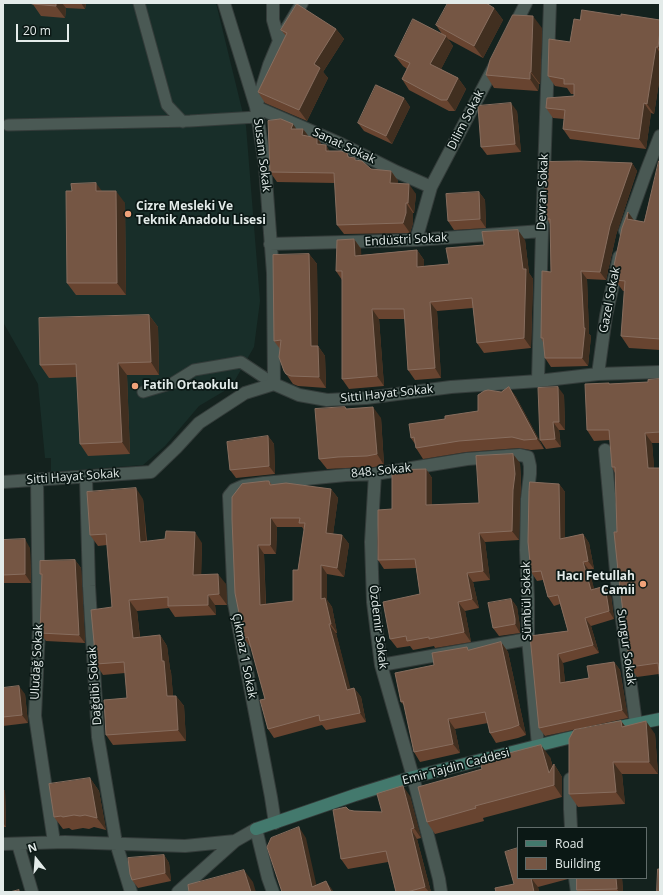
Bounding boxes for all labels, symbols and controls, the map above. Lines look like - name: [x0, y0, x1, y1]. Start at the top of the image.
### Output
- scale bar: [18, 16, 71, 42]
- text: 20 m: [23, 22, 51, 39]
- street label: Dilim Sokak: [445, 88, 487, 152]
- street label: Susam Sokak: [250, 118, 274, 192]
- street label: Sanat Sokak: [310, 125, 378, 167]
- street label: Devran Sokak: [534, 153, 552, 231]
- place label: Cizre Mesleki Ve Teknik Anadolu Lisesi: [136, 200, 266, 228]
- marker: Cizre Mesleki Ve Teknik Anadolu Lisesi: [123, 209, 133, 219]
- street label: Endüstri Sokak: [364, 231, 448, 249]
- street label: Gazel Sokak: [597, 266, 623, 334]
- place label: Fatih Ortaokulu: [143, 379, 238, 393]
- marker: Fatih Ortaokulu: [130, 381, 140, 391]
- street label: Sitti Hayat Sokak: [340, 382, 434, 406]
- street label: 848. Sokak: [350, 461, 412, 481]
- street label: Sitti Hayat Sokak: [26, 467, 120, 487]
- street label: Sümbül Sokak: [519, 561, 535, 641]
- place label: Hacı Fetullah Camii: [556, 570, 635, 598]
- marker: Hacı Fetullah Camii: [638, 579, 648, 589]
- street label: Özdemir Sokak: [366, 584, 390, 670]
- street label: Sungur Sokak: [614, 608, 638, 686]
- street label: Çıkmaz 1 Sokak: [229, 612, 259, 700]
- street label: Uludağ Sokak: [28, 624, 46, 700]
- street label: Dağdibi Sokak: [85, 646, 105, 726]
- street label: Emir Tajdin Caddesi: [401, 746, 511, 788]
- legend: [517, 827, 647, 879]
- text: Road: [555, 835, 584, 852]
- north arrow: [16, 839, 56, 879]
- text: N: [26, 839, 39, 856]
- text: Building: [555, 855, 600, 872]

